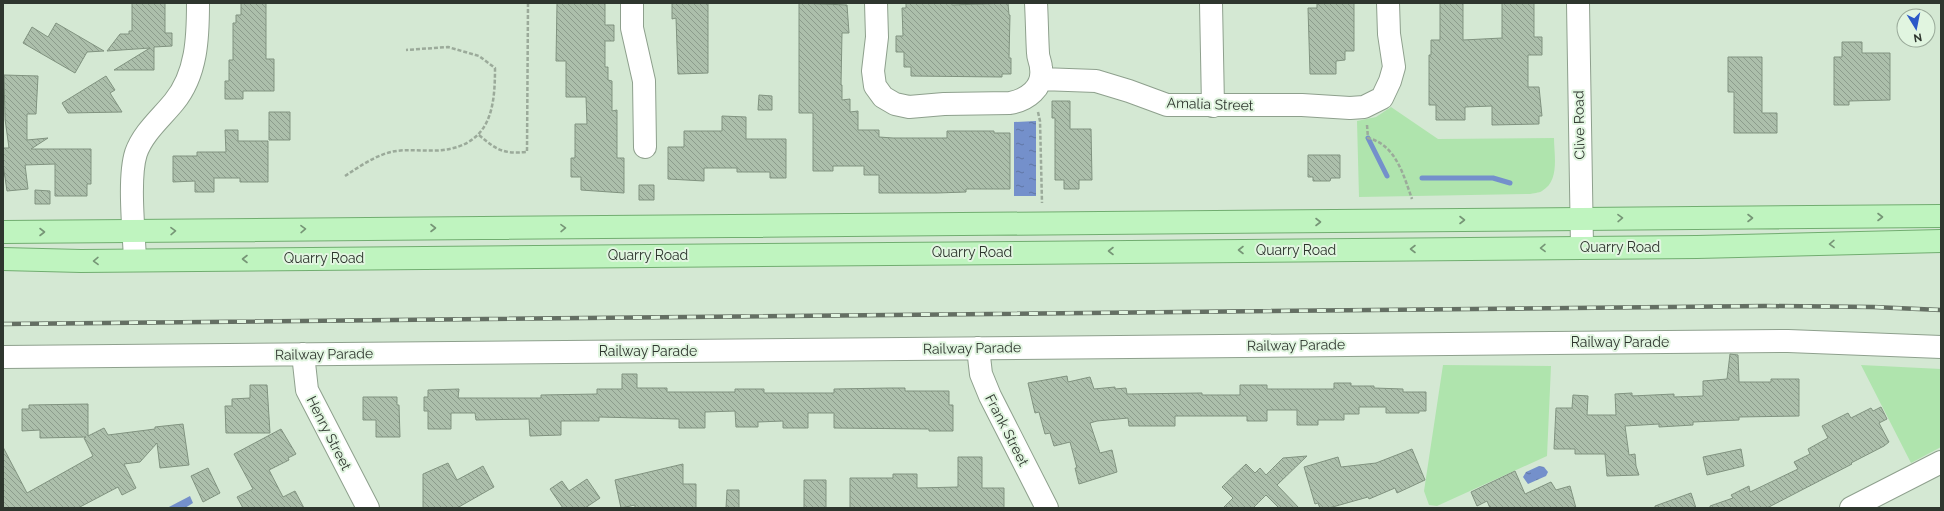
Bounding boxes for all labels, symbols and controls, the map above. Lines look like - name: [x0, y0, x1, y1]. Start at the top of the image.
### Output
- north arrow: [1896, 8, 1936, 48]
- text: N: [1912, 30, 1923, 44]
- street label: Clive Road: [1570, 90, 1588, 160]
- street label: Amalia Street: [1166, 94, 1254, 114]
- one-way arrow: [1877, 212, 1883, 221]
- one-way arrow: [1747, 213, 1753, 222]
- one-way arrow: [1617, 214, 1623, 222]
- one-way arrow: [1459, 216, 1465, 224]
- one-way arrow: [1315, 217, 1321, 226]
- one-way arrow: [430, 224, 436, 232]
- one-way arrow: [560, 224, 566, 232]
- one-way arrow: [300, 225, 306, 233]
- one-way arrow: [170, 227, 176, 235]
- one-way arrow: [39, 228, 45, 236]
- street label: Quarry Road: [1580, 239, 1660, 255]
- one-way arrow: [1829, 240, 1835, 248]
- street label: Quarry Road: [1256, 242, 1336, 258]
- one-way arrow: [1540, 243, 1546, 252]
- street label: Quarry Road: [932, 244, 1012, 260]
- one-way arrow: [1410, 245, 1416, 253]
- one-way arrow: [1238, 246, 1244, 254]
- street label: Quarry Road: [608, 247, 688, 263]
- one-way arrow: [1108, 247, 1114, 255]
- street label: Quarry Road: [284, 250, 364, 266]
- one-way arrow: [242, 255, 248, 263]
- one-way arrow: [93, 256, 99, 265]
- street label: Railway Parade: [1571, 334, 1669, 350]
- street label: Railway Parade: [1247, 336, 1345, 354]
- street label: Railway Parade: [923, 339, 1021, 357]
- street label: Railway Parade: [599, 343, 697, 359]
- street label: Railway Parade: [275, 345, 373, 363]
- street label: Frank Street: [982, 392, 1032, 469]
- street label: Henry Street: [303, 393, 355, 473]

